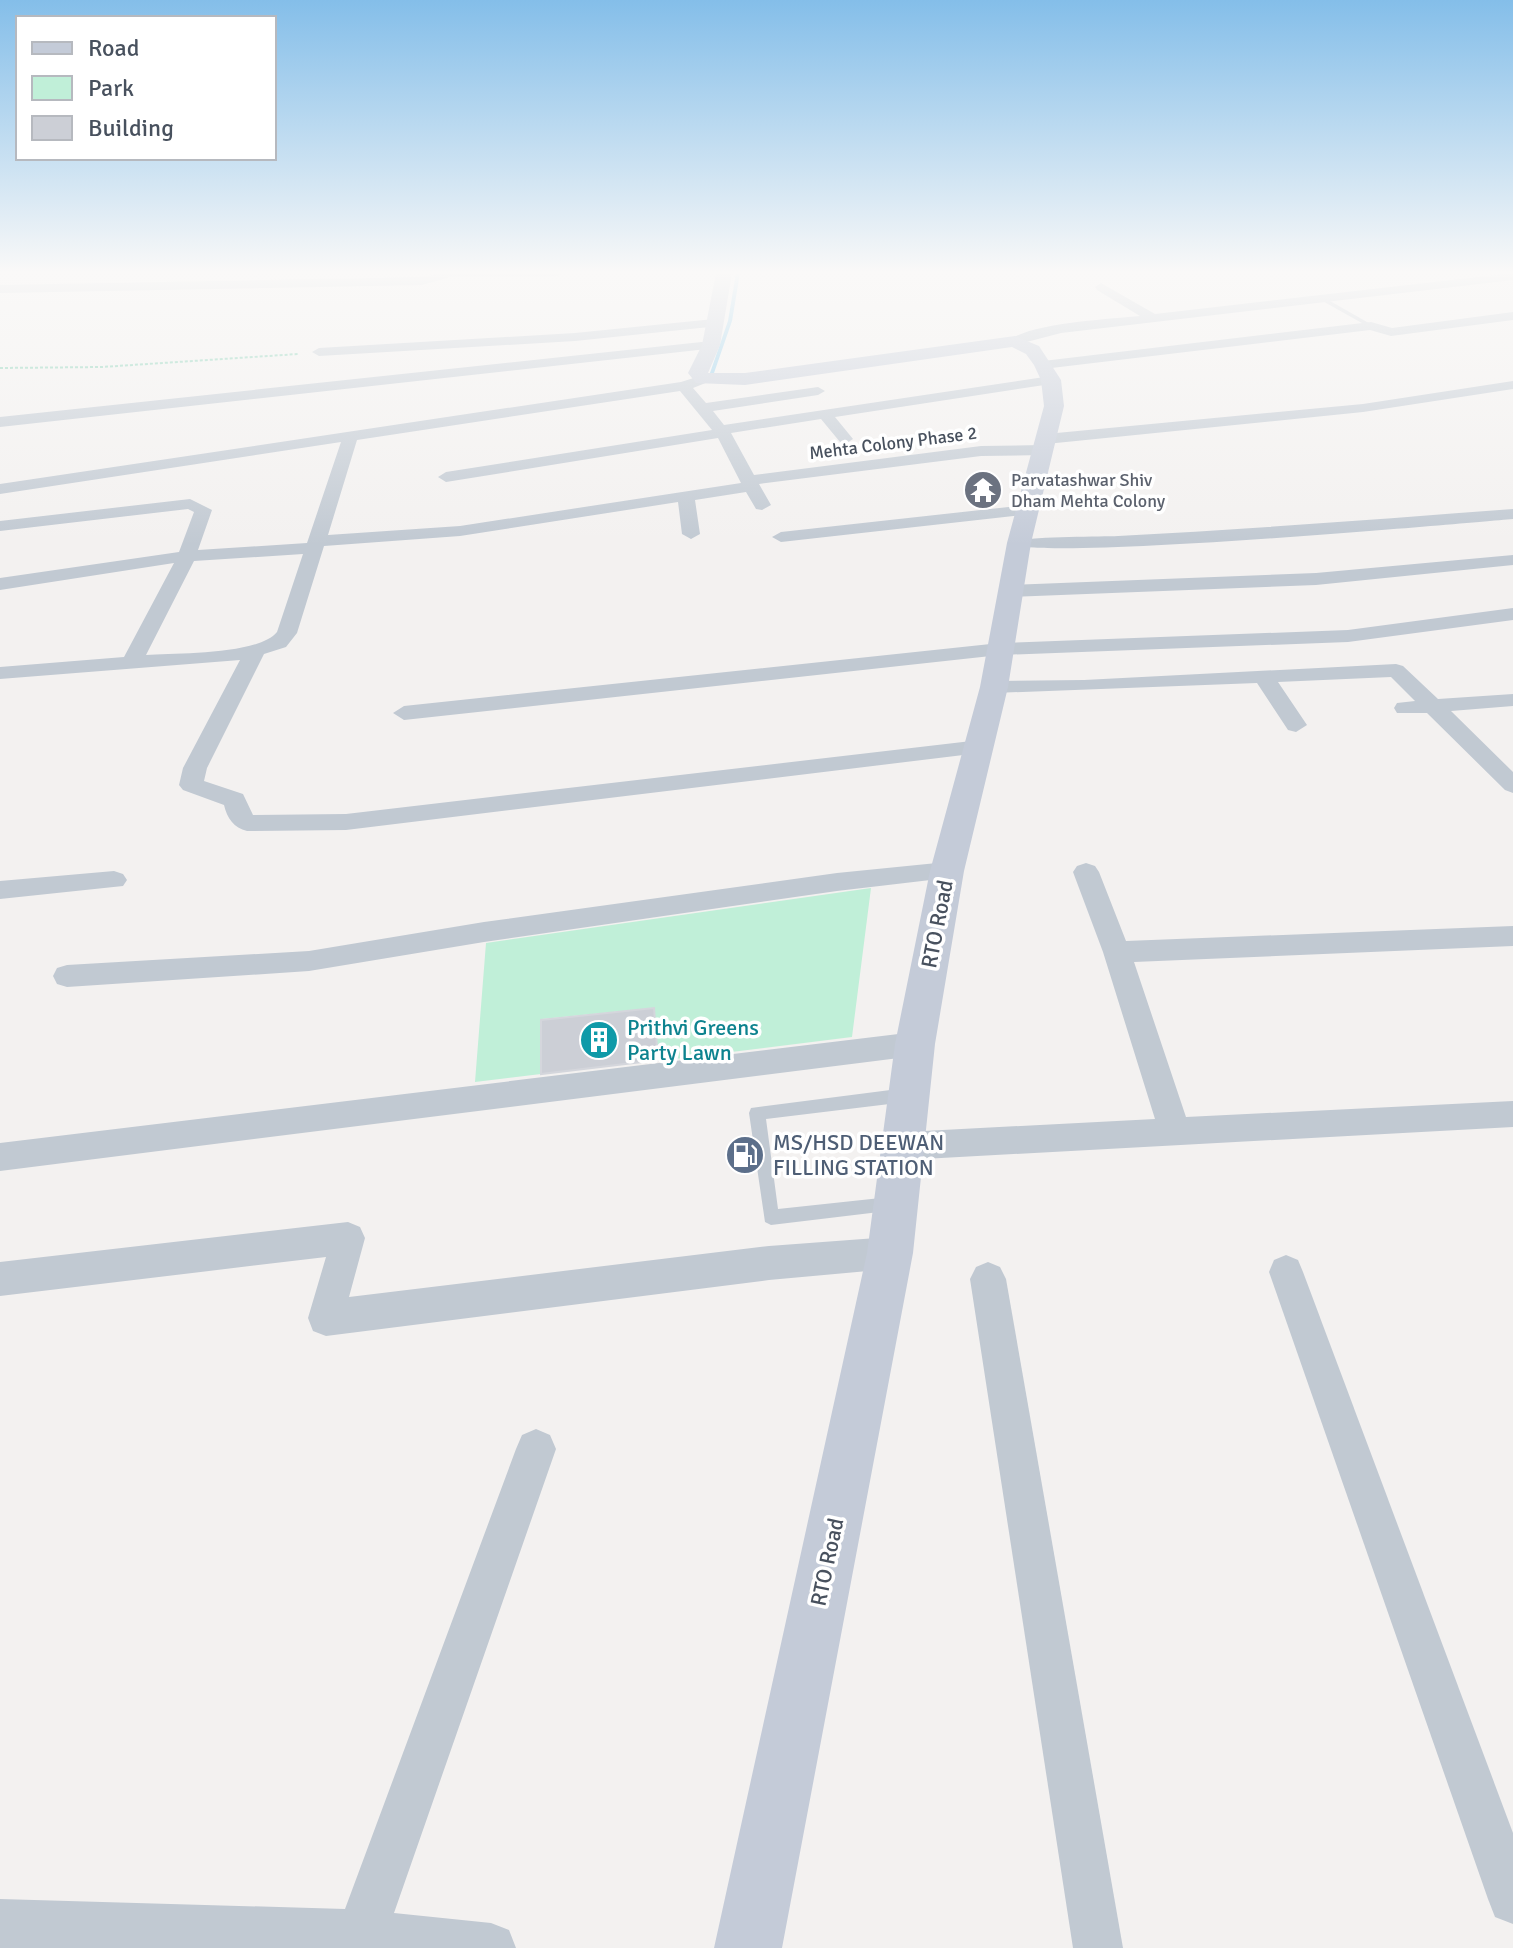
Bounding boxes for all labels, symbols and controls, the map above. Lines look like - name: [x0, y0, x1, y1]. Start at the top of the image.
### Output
- legend: [16, 16, 276, 160]
- text: Road: [88, 33, 139, 63]
- text: Park: [88, 73, 134, 103]
- text: Building: [88, 113, 174, 143]
- street label: Mehta Colony Phase 2: [808, 422, 978, 464]
- temple icon: Parvatashwar Shiv Dham Mehta Colony: [962, 469, 1004, 511]
- place label: Parvatashwar Shiv Dham Mehta Colony: [1011, 469, 1166, 512]
- street label: RTO Road: [915, 877, 959, 971]
- place label: Prithvi Greens Party Lawn: [627, 1014, 759, 1066]
- building icon: Prithvi Greens Party Lawn: [578, 1019, 620, 1061]
- place label: MS/HSD DEEWAN FILLING STATION: [773, 1129, 944, 1181]
- fuel station icon: MS/HSD DEEWAN FILLING STATION: [724, 1134, 766, 1176]
- street label: RTO Road: [804, 1515, 850, 1609]

